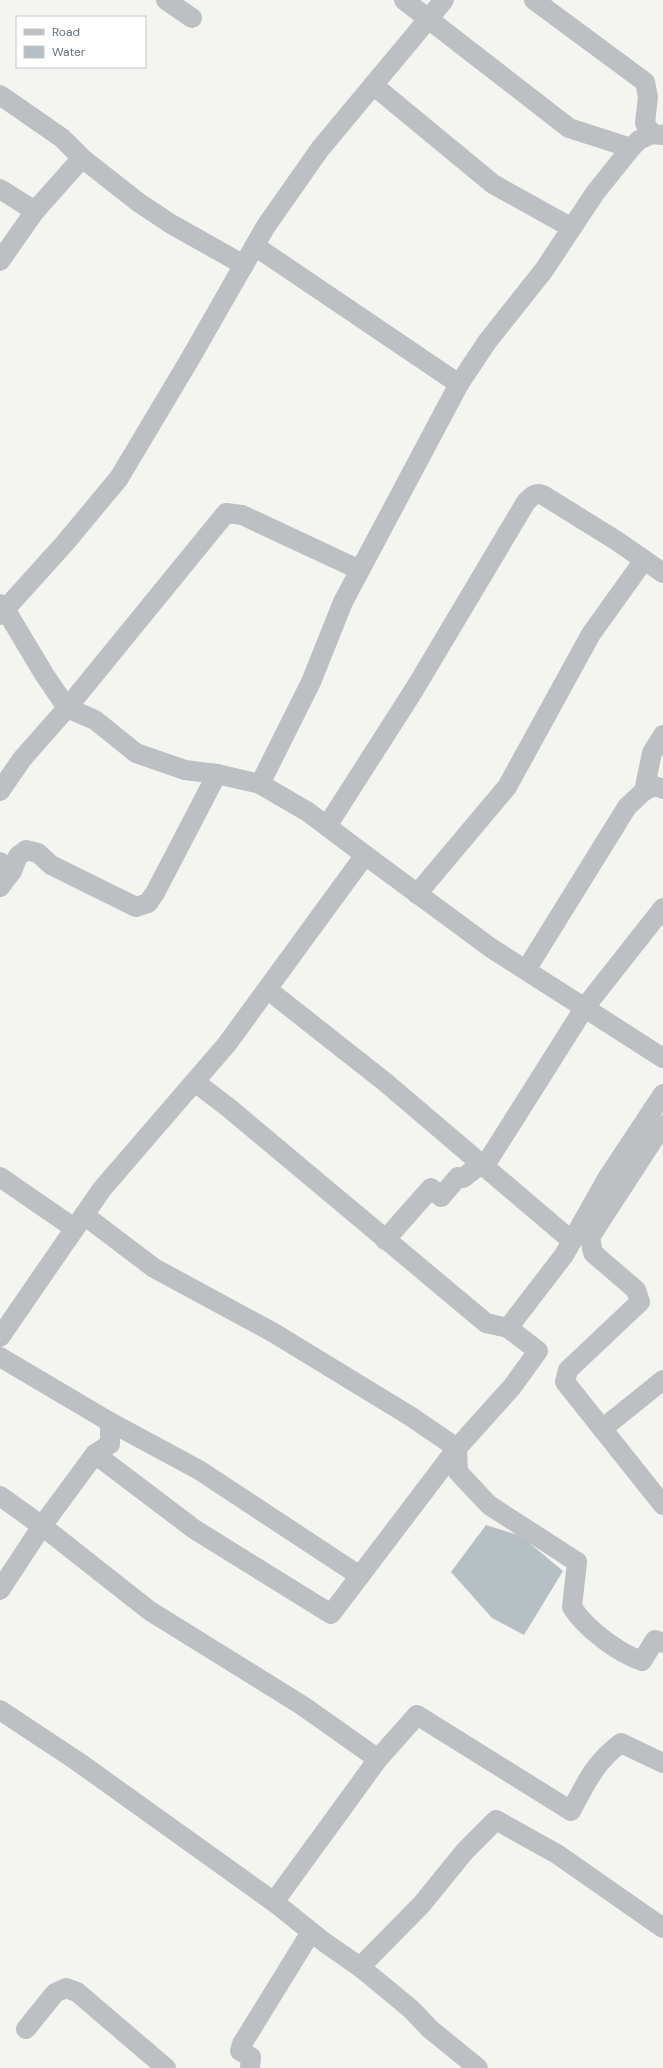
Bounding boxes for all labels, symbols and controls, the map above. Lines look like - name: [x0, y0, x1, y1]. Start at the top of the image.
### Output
- legend: [16, 16, 146, 68]
- text: Road: [52, 24, 80, 40]
- text: Water: [52, 44, 86, 60]

